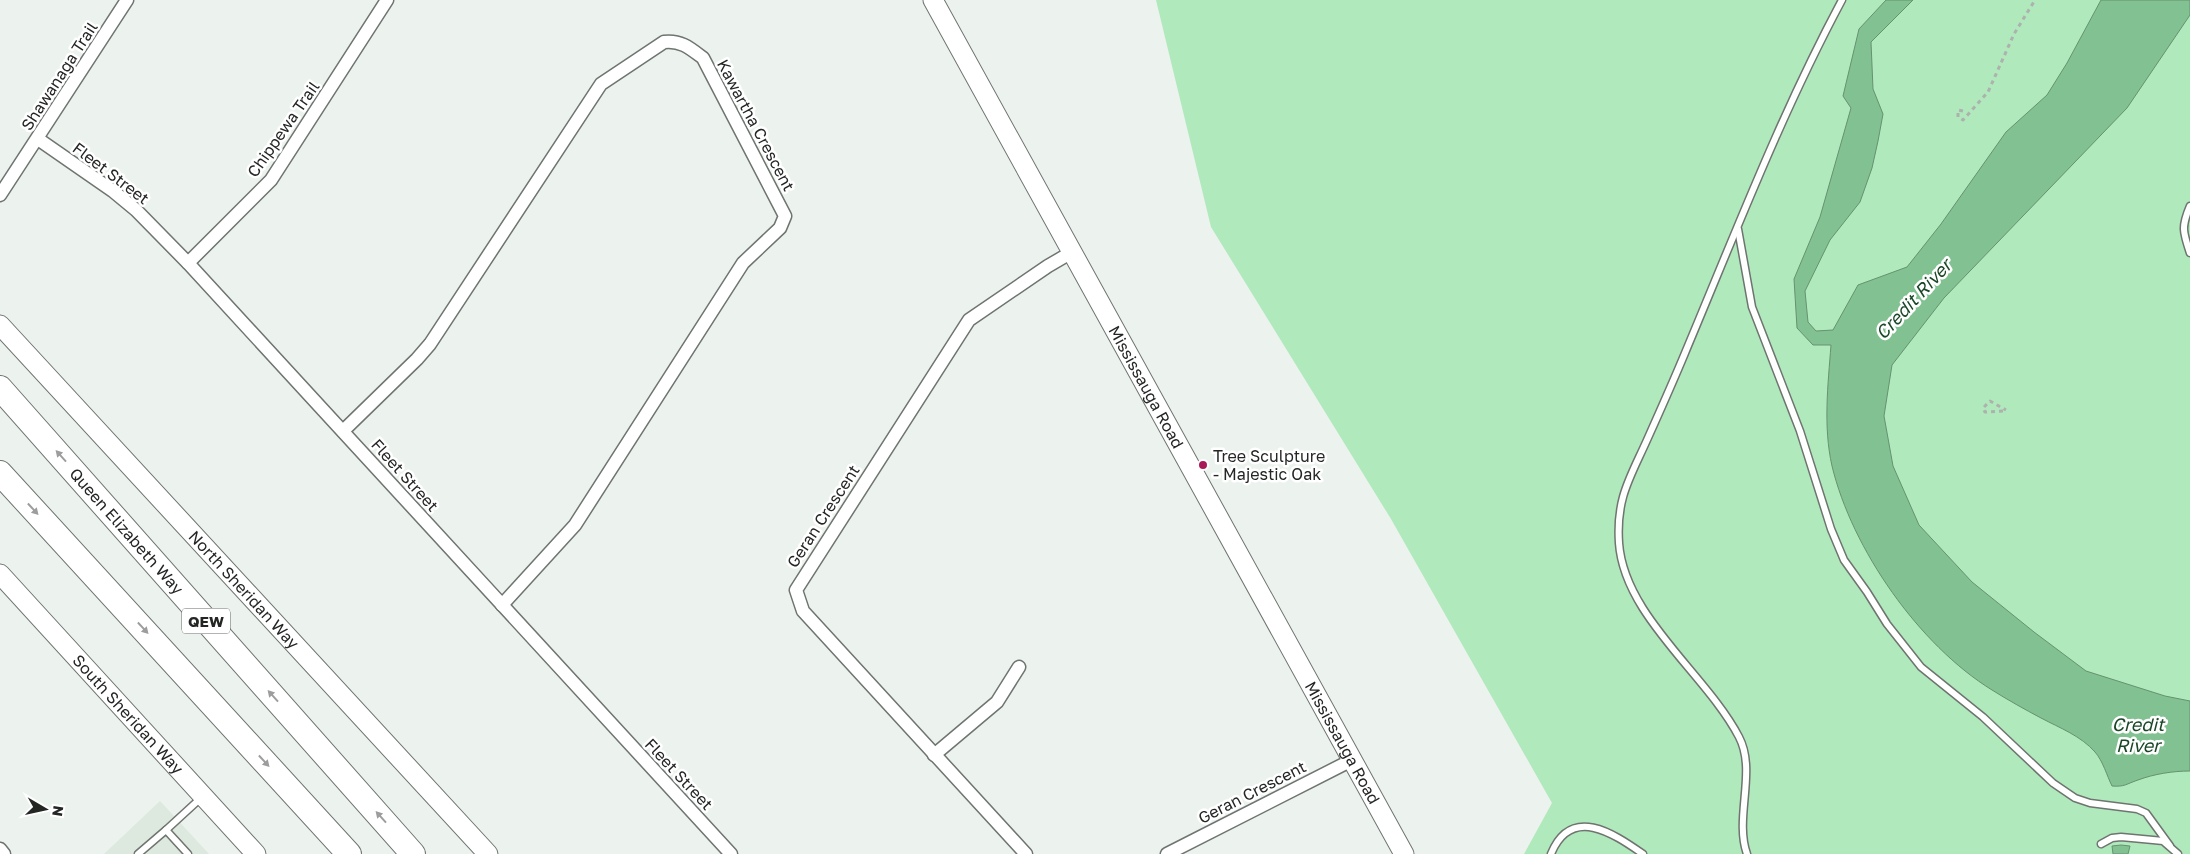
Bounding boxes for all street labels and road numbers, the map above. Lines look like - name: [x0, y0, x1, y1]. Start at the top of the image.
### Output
- street label: Shawanaga Trail: [16, 18, 102, 134]
- street label: Kawartha Crescent: [713, 56, 799, 194]
- street label: Chippewa Trail: [243, 77, 323, 181]
- street label: Fleet Street: [69, 138, 153, 208]
- street label: Mississauga Road: [1105, 322, 1188, 452]
- street label: Fleet Street: [367, 435, 443, 515]
- street label: Geran Crescent: [782, 461, 864, 571]
- street label: Queen Elizabeth Way: [65, 464, 188, 598]
- street label: North Sheridan Way: [185, 526, 304, 653]
- road number: QEW: [182, 608, 230, 634]
- street label: South Sheridan Way: [69, 650, 188, 778]
- street label: Mississauga Road: [1301, 678, 1384, 807]
- street label: Fleet Street: [641, 734, 717, 814]
- street label: Geran Crescent: [1195, 756, 1309, 828]

